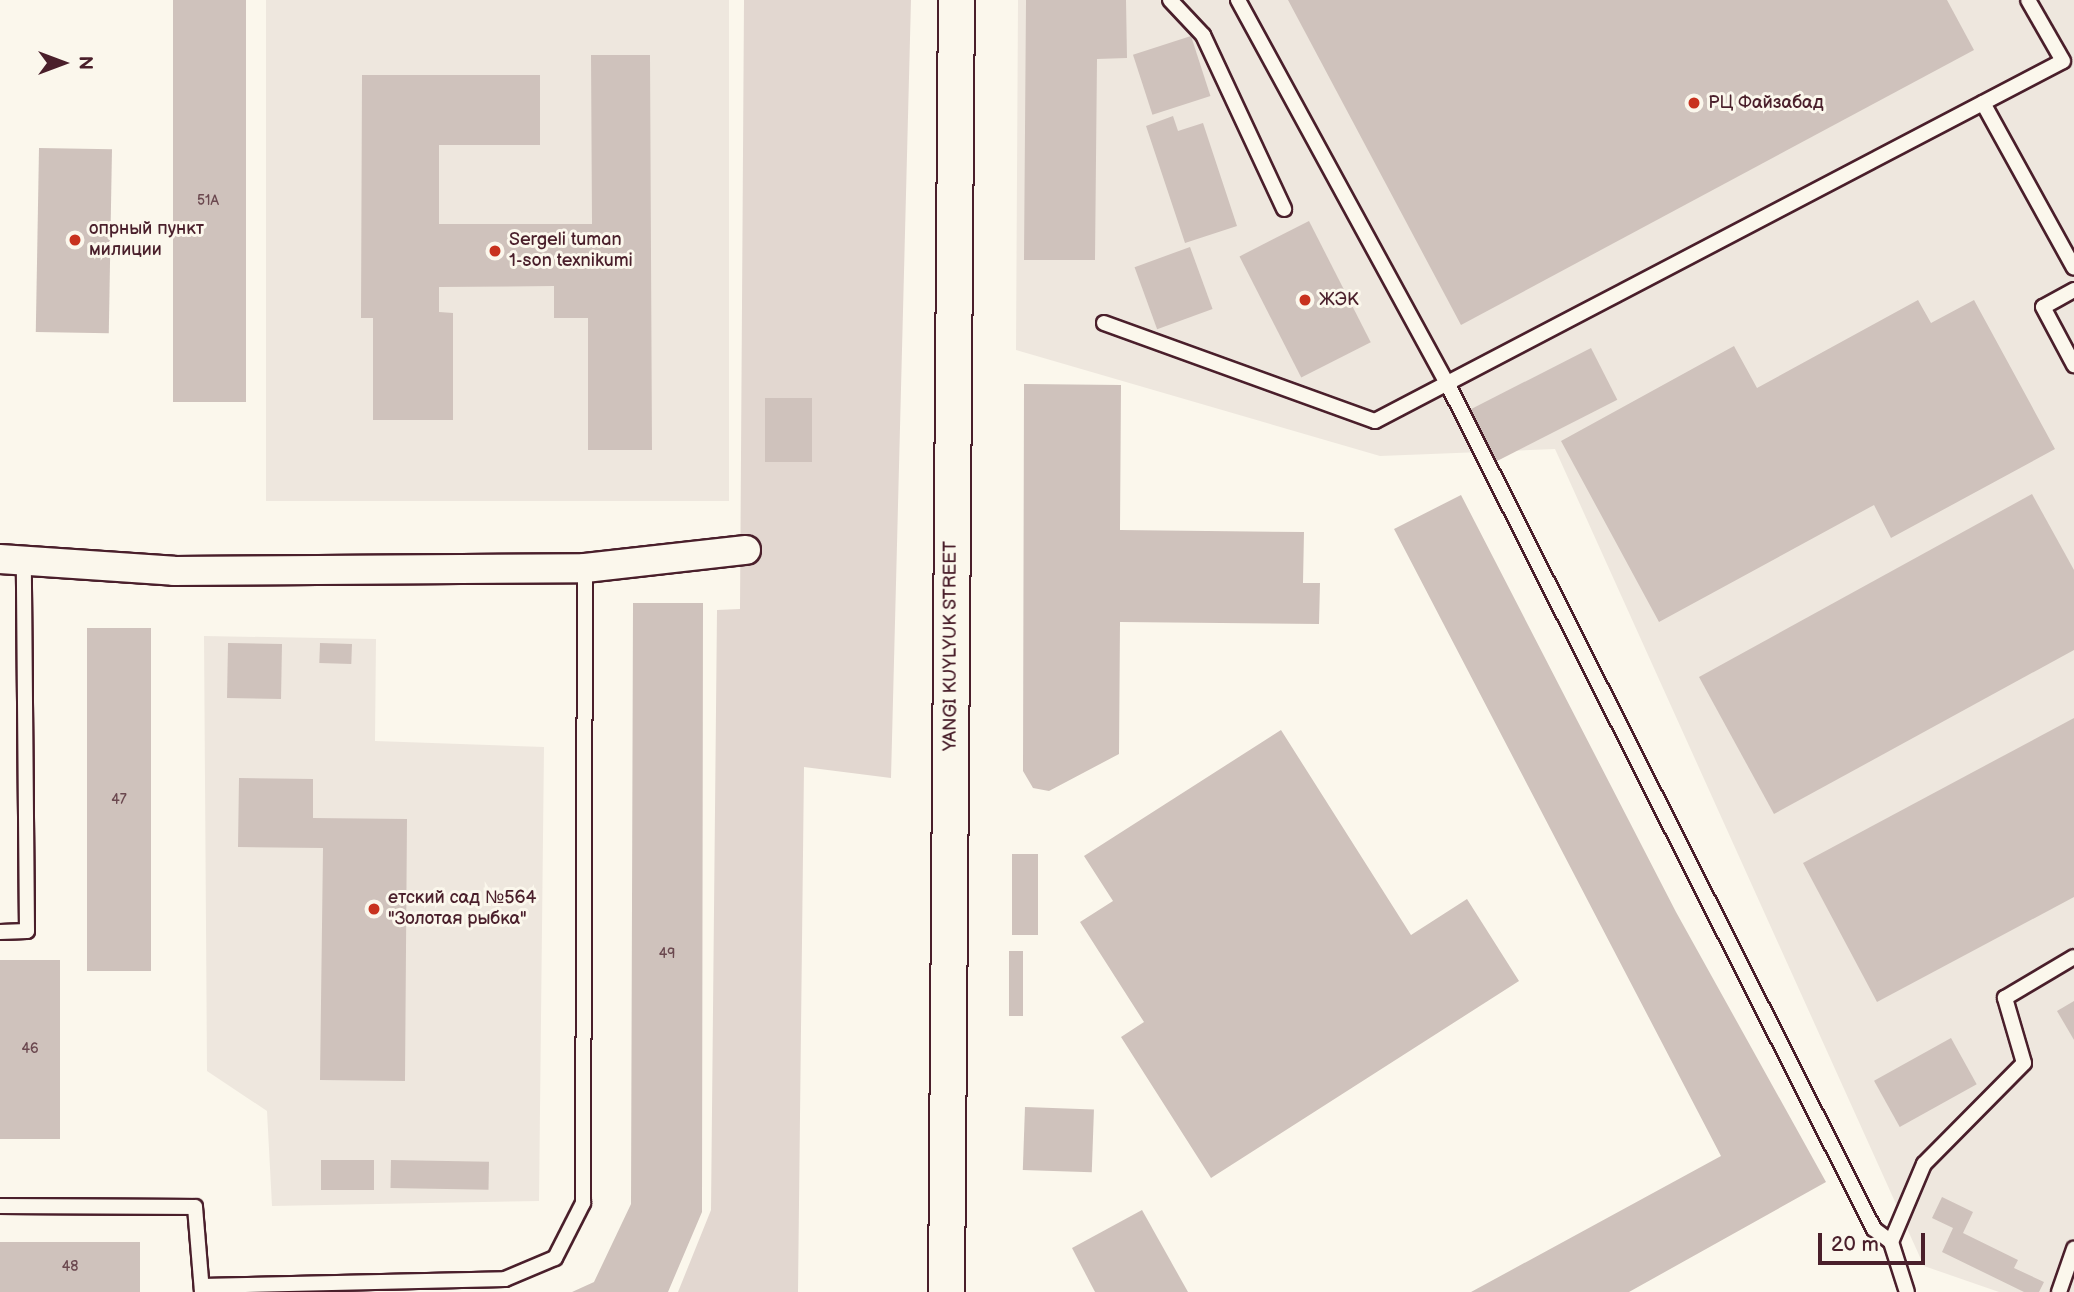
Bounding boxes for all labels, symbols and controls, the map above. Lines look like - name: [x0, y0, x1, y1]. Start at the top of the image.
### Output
- north arrow: [28, 28, 98, 98]
- text: N: [73, 56, 96, 70]
- place label: РЦ Файзабад: [1708, 92, 1824, 114]
- marker: РЦ Файзабад: [1686, 95, 1702, 111]
- house number: 51А: [197, 193, 219, 209]
- place label: опрный пункт милиции: [89, 219, 204, 262]
- place label: Sergeli tuman 1-son texnikumi: [509, 230, 633, 272]
- marker: опрный пункт милиции: [67, 232, 83, 248]
- marker: Sergeli tuman 1-son texnikumi: [487, 243, 503, 259]
- place label: ЖЭК: [1319, 289, 1359, 311]
- marker: ЖЭК: [1297, 292, 1313, 308]
- street label: YANGI KUYLYUK STREET: [940, 541, 962, 751]
- house number: 47: [111, 792, 127, 808]
- place label: етский сад №564 "Золотая рыбка": [388, 888, 537, 930]
- marker: етский сад №564 "Золотая рыбка": [366, 901, 382, 917]
- house number: 49: [659, 946, 675, 962]
- house number: 46: [21, 1041, 39, 1057]
- scale bar: [1822, 1218, 1929, 1262]
- text: 20 m: [1831, 1232, 1879, 1257]
- house number: 48: [62, 1259, 78, 1275]

